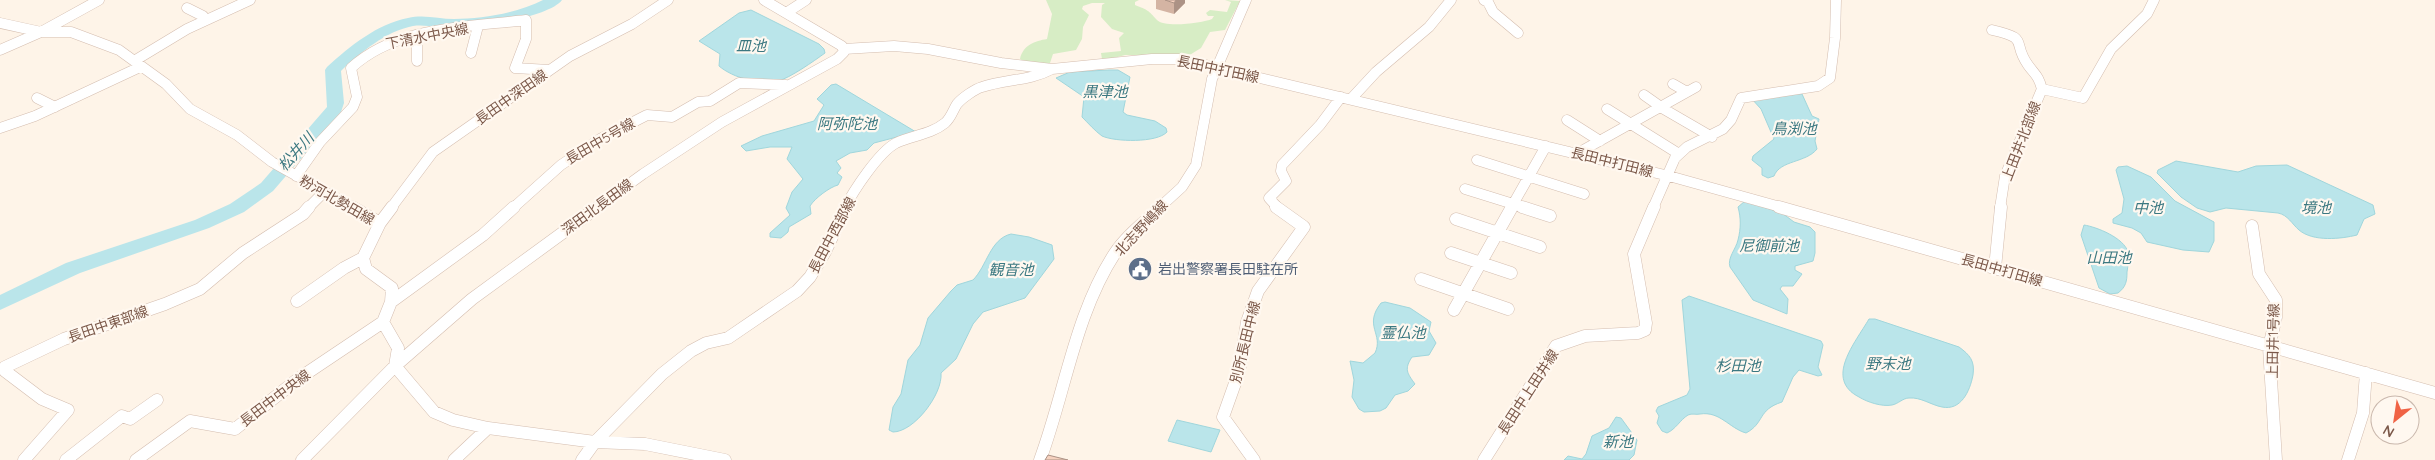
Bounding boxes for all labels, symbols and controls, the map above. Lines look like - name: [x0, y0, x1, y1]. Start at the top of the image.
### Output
- street label: 下清水中央線: [384, 19, 470, 53]
- water label: 皿池: [736, 36, 768, 55]
- street label: 長田中打田線: [1175, 51, 1261, 87]
- street label: 長田中深田線: [471, 66, 551, 128]
- water label: 黒津池: [1082, 82, 1129, 101]
- street label: 上田井北部線: [1998, 99, 2044, 183]
- street label: 長田中5号線: [562, 114, 638, 168]
- water label: 阿弥陀池: [817, 114, 879, 133]
- water label: 鳥渕池: [1771, 119, 1818, 138]
- water label: 松井川: [274, 127, 319, 175]
- street label: 長田中打田線: [1569, 143, 1655, 181]
- street label: 粉河北勢田線: [296, 171, 378, 229]
- street label: 深田北長田線: [558, 175, 636, 239]
- street label: 長田中西部線: [804, 194, 860, 276]
- street label: 北志野嶋線: [1111, 196, 1171, 260]
- water label: 中池: [2133, 198, 2165, 217]
- water label: 境池: [2301, 198, 2333, 217]
- water label: 尼御前池: [1739, 236, 1801, 255]
- water label: 山田池: [2086, 248, 2133, 267]
- street label: 長田中打田線: [1959, 250, 2045, 290]
- public building icon: 岩出警察署長田駐在所: [1127, 256, 1153, 282]
- water label: 観音池: [988, 260, 1035, 279]
- place label: 岩出警察署長田駐在所: [1158, 260, 1298, 278]
- street label: 別所長田中線: [1226, 299, 1264, 385]
- street label: 長田中東部線: [65, 302, 151, 346]
- street label: 上田井1号線: [2263, 303, 2283, 379]
- water label: 霊仏池: [1380, 323, 1427, 342]
- street label: 長田中上田井線: [1494, 346, 1562, 438]
- water label: 野末池: [1865, 354, 1912, 373]
- water label: 杉田池: [1715, 356, 1762, 375]
- street label: 長田中中央線: [236, 366, 314, 430]
- north arrow: [2370, 395, 2420, 445]
- text: N: [2380, 421, 2397, 442]
- water label: 新池: [1603, 432, 1635, 451]

